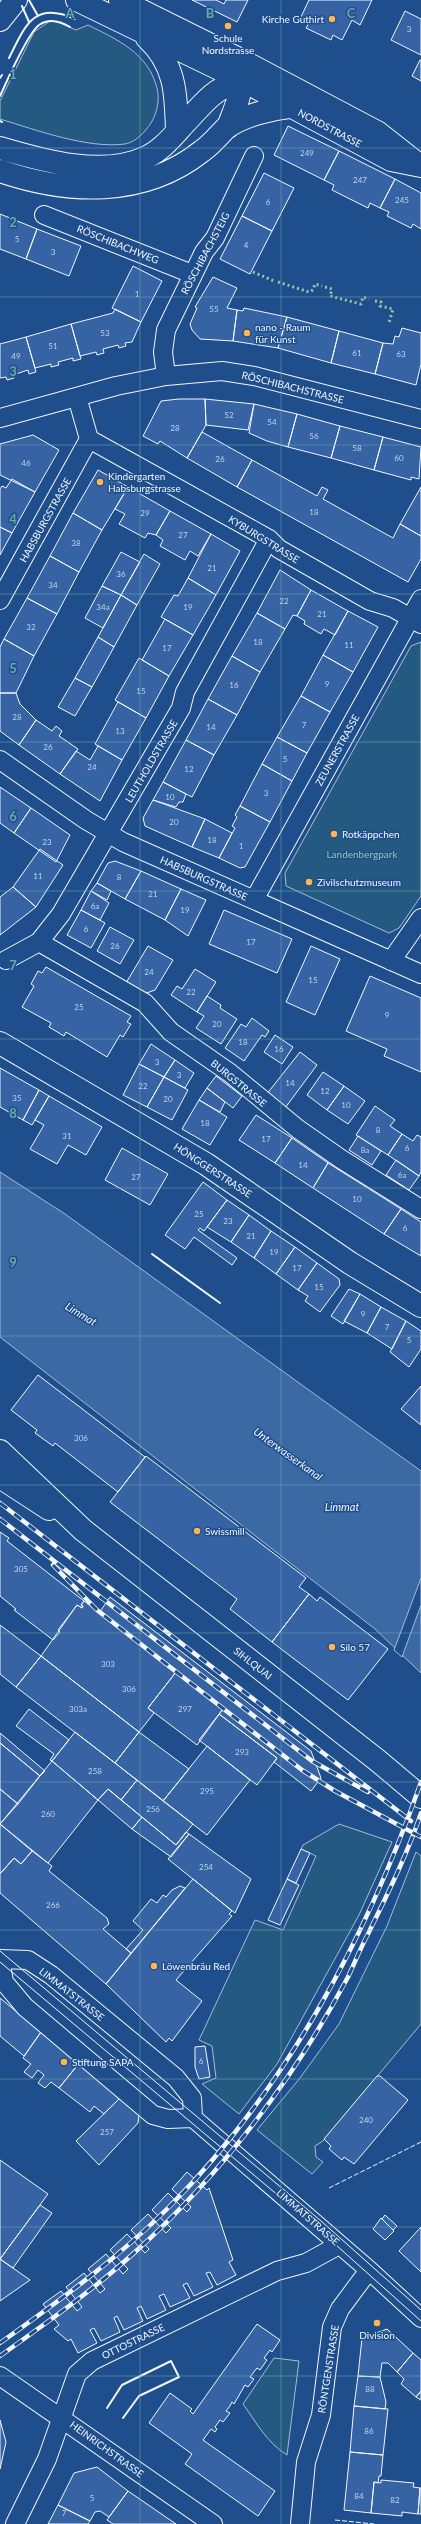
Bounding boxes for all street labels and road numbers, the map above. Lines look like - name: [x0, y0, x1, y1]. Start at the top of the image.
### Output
- street label: NORDSTRASSE: [296, 106, 364, 150]
- street label: RÖSCHIBACHSTEIG: [178, 210, 232, 296]
- street label: RÖSCHIBACHWEG: [75, 222, 161, 266]
- street label: RÖSCHIBACHSTRASSE: [241, 368, 346, 406]
- street label: HABSBURGSTRASSE: [17, 476, 73, 564]
- street label: KYBURGSTRASSE: [226, 512, 302, 566]
- street label: ZEUNERSTRASSE: [312, 712, 362, 788]
- street label: LEUTHOLDSTRASSE: [122, 717, 180, 805]
- street label: HABSBURGSTRASSE: [158, 853, 250, 903]
- street label: BURGSTRASSE: [209, 1057, 269, 1109]
- street label: HÖNGGERSTRASSE: [172, 1140, 255, 1200]
- street label: SIHLQUAI: [231, 1644, 275, 1682]
- street label: LIMMATSTRASSE: [37, 1965, 107, 2023]
- street label: LIMMATSTRASSE: [274, 2186, 342, 2248]
- street label: OTTOSTRASSE: [100, 2321, 166, 2361]
- street label: RÖNTGENSTRASSE: [315, 2324, 341, 2414]
- street label: HEINRICHSTRASSE: [68, 2418, 146, 2480]

